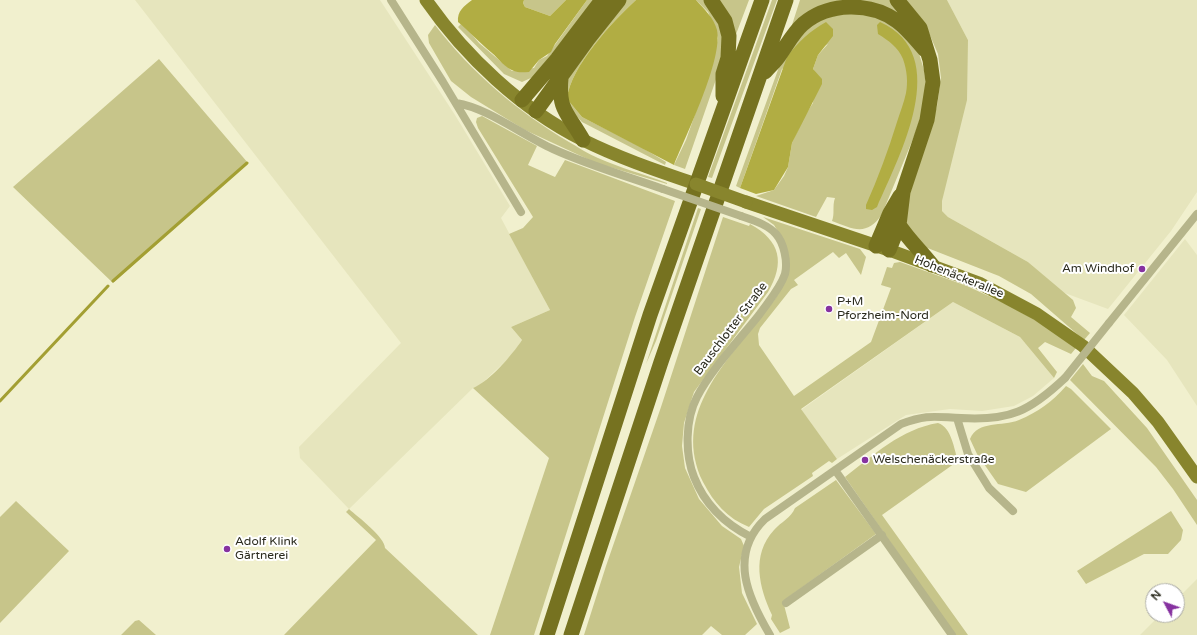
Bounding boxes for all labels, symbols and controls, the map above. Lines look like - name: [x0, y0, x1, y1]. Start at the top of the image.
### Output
- street label: Hohenäckerallee: [912, 253, 1006, 301]
- place label: Am Windhof: [1062, 262, 1134, 276]
- marker: Am Windhof: [1137, 264, 1147, 274]
- street label: Bauschlotter Straße: [691, 280, 771, 378]
- place label: P+M Pforzheim-Nord: [837, 295, 929, 323]
- marker: P+M Pforzheim-Nord: [824, 304, 834, 314]
- place label: Welschenäckerstraße: [873, 453, 995, 467]
- marker: Welschenäckerstraße: [860, 455, 870, 465]
- place label: Adolf Klink Gärtnerei: [235, 535, 297, 563]
- marker: Adolf Klink Gärtnerei: [222, 544, 232, 554]
- north arrow: [1145, 583, 1185, 623]
- text: N: [1149, 588, 1164, 603]

